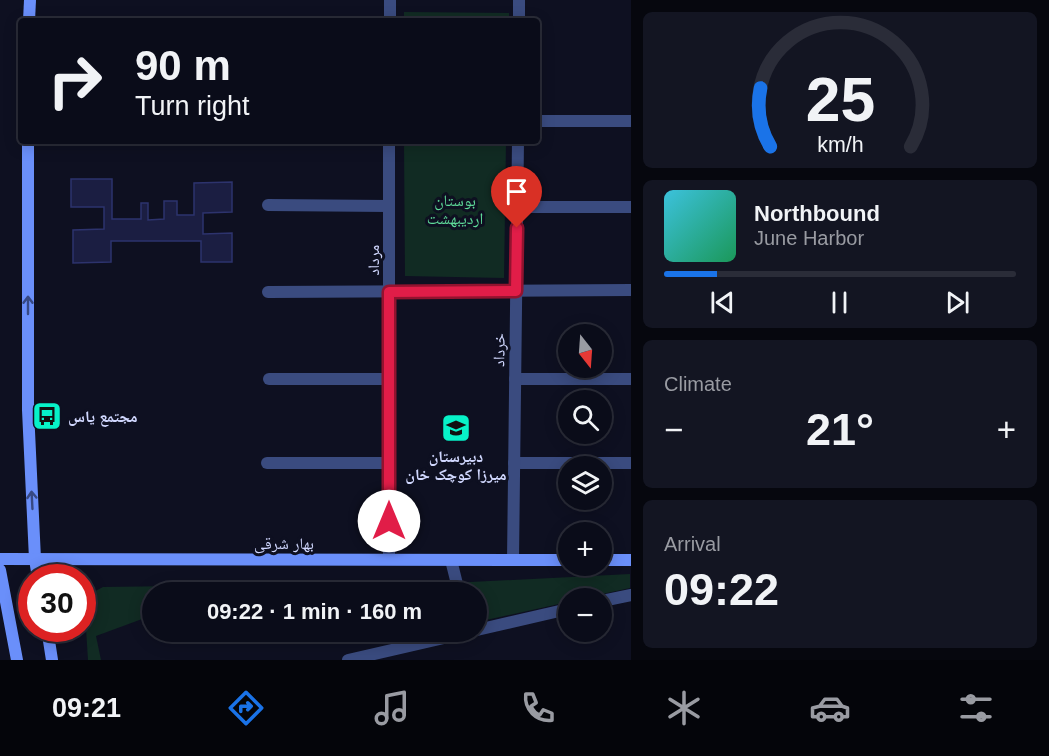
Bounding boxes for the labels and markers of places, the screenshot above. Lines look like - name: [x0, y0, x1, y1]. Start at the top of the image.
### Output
- pin: [491, 166, 542, 228]
- bus stop icon: مجتمع یاس: [31, 400, 63, 432]
- place label: مجتمع یاس: [68, 408, 138, 427]
- school or university icon: دبیرستان میرزا کوچک خان: [440, 412, 472, 444]
- place label: دبیرستان میرزا کوچک خان: [405, 448, 507, 484]

